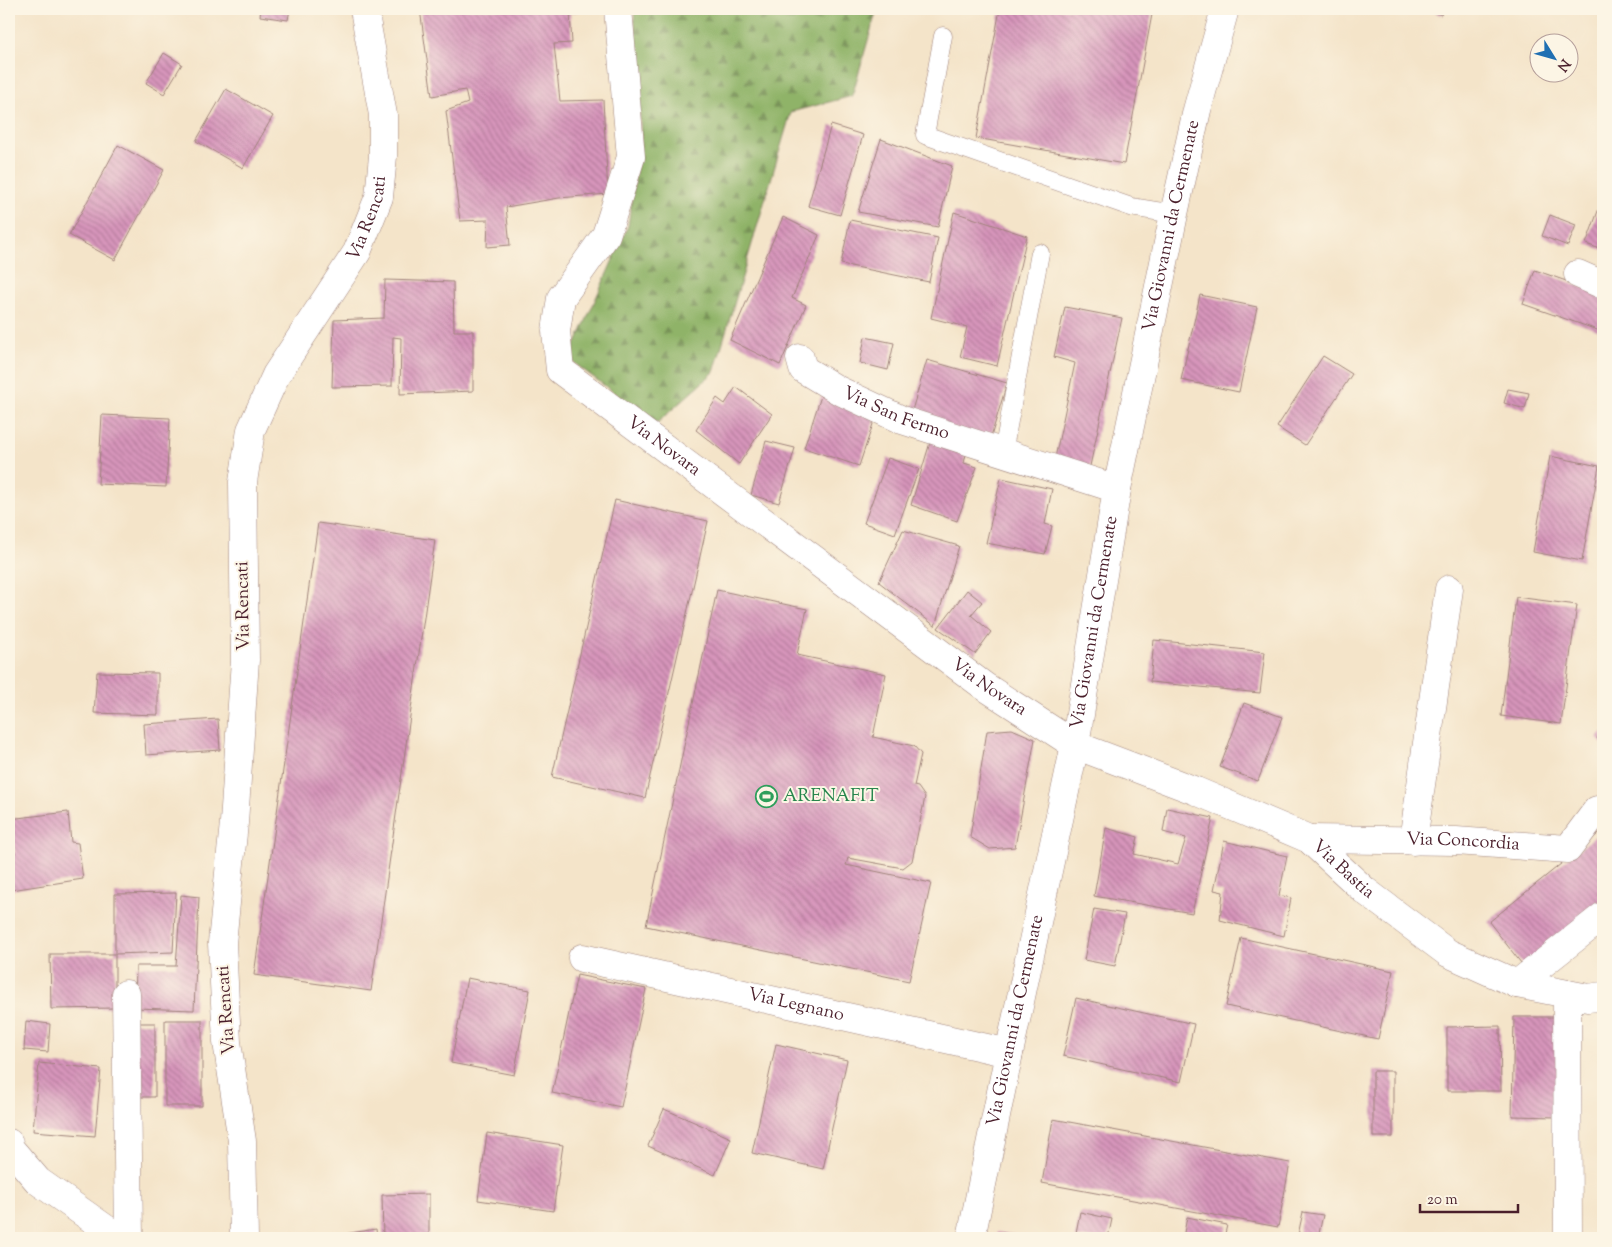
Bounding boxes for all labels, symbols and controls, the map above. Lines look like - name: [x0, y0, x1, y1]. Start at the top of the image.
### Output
- north arrow: [1530, 32, 1580, 82]
- text: N: [1551, 54, 1574, 75]
- street label: Via Giovanni da Cermenate: [1137, 118, 1207, 334]
- street label: Via Rencati: [341, 175, 394, 267]
- street label: Via San Fermo: [838, 381, 953, 447]
- street label: Via Novara: [621, 410, 706, 483]
- street label: Via Giovanni da Cermenate: [1065, 514, 1125, 731]
- street label: Via Rencati: [230, 561, 258, 651]
- street label: Via Novara: [945, 652, 1031, 723]
- place label: ARENAFIT: [783, 784, 879, 810]
- sports icon: ARENAFIT: [755, 785, 779, 809]
- street label: Via Concordia: [1406, 827, 1520, 859]
- street label: Via Bastia: [1305, 834, 1379, 906]
- street label: Via Giovanni da Cermenate: [981, 912, 1051, 1129]
- street label: Via Rencati: [211, 964, 243, 1056]
- street label: Via Legnano: [745, 982, 847, 1029]
- scale bar: [1420, 1182, 1517, 1214]
- text: 20 m: [1427, 1190, 1458, 1211]

